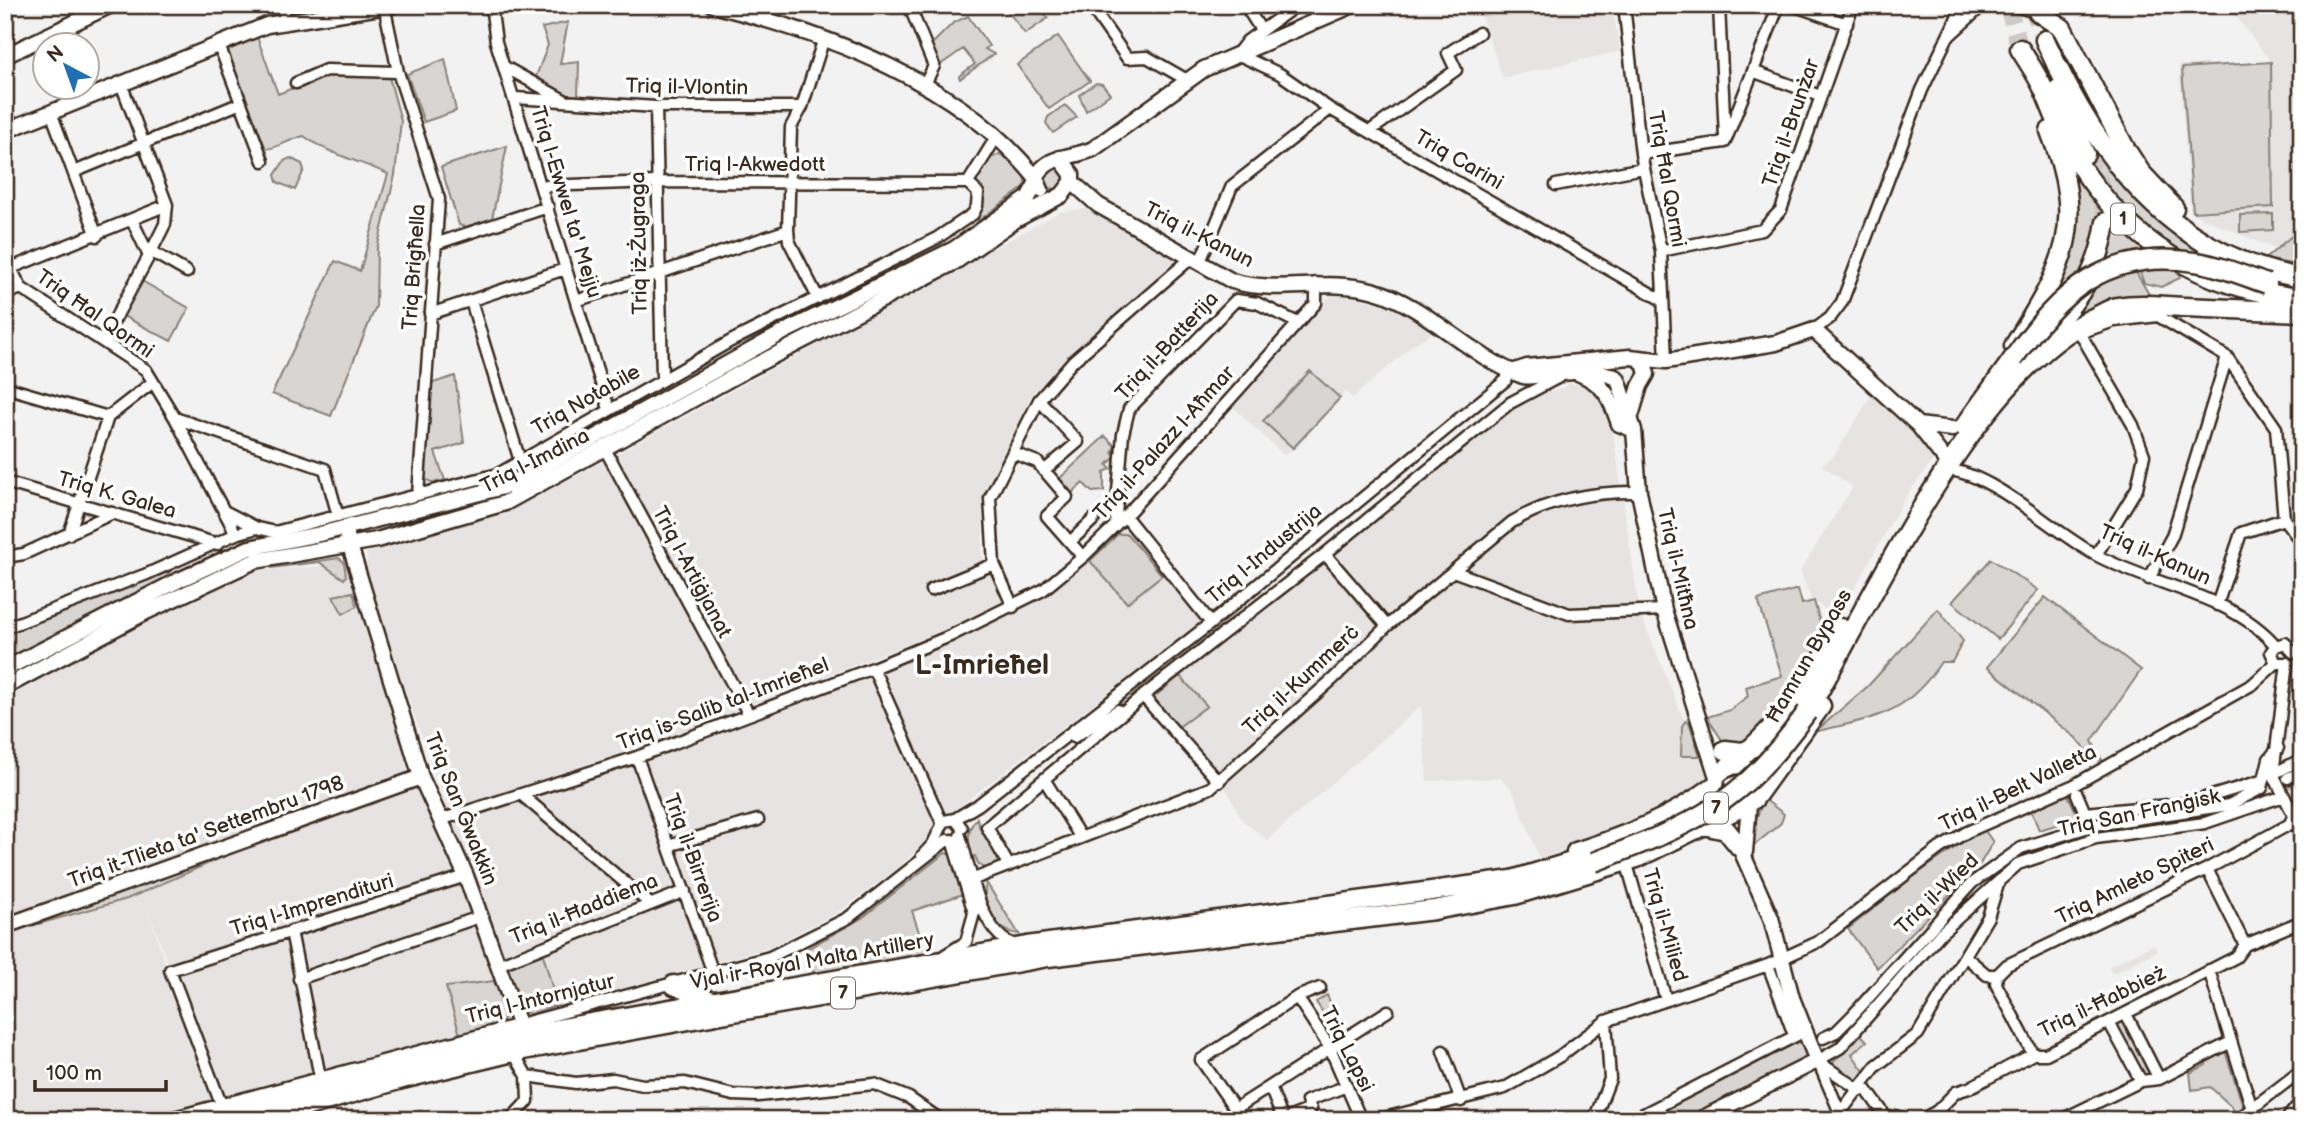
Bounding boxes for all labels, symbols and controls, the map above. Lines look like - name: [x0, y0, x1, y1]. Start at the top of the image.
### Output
- north arrow: [32, 32, 102, 102]
- text: N: [43, 41, 69, 68]
- street label: Triq il-Brunżar: [1757, 55, 1825, 190]
- street label: Triq il-Vlontin: [625, 73, 749, 101]
- street label: Triq l-Ewwel ta' Mejju: [525, 103, 607, 301]
- street label: Triq Ħal Qormi: [1643, 109, 1691, 249]
- street label: Triq Carini: [1410, 125, 1508, 195]
- street label: Triq l-Akwedott: [685, 152, 826, 177]
- street label: Triq iż-Żugraga: [625, 171, 653, 315]
- street label: Triq il-Kanun: [1140, 197, 1258, 273]
- street label: Triq Brigħella: [397, 203, 431, 331]
- road number: 1: [2111, 204, 2135, 234]
- street label: Triq Ħal Qormi: [31, 264, 159, 364]
- street label: Triq il-Batterija: [1110, 286, 1224, 406]
- street label: Triq Notabile: [527, 359, 645, 441]
- street label: Triq il-Palazz l-Aħmar: [1088, 360, 1240, 525]
- street label: Triq l-Imdina: [476, 423, 594, 499]
- street label: Triq K. Galea: [55, 466, 179, 524]
- street label: Triq l-Industrija: [1201, 499, 1327, 609]
- street label: Triq l-Artiġjanat: [647, 502, 737, 643]
- street label: Triq il-Mitħna: [1652, 506, 1704, 632]
- street label: Triq il-Kanun: [2095, 519, 2215, 591]
- street label: Ħamrun Bypass: [1761, 585, 1857, 727]
- street label: Triq il-Kummerċ: [1238, 620, 1364, 740]
- district label: L-Imrieħel: [915, 649, 1049, 682]
- street label: Triq is-Salib tal-Imrieħel: [614, 652, 832, 756]
- street label: Triq San Ġwakkin: [419, 729, 503, 889]
- street label: Triq il-Belt Valletta: [1936, 739, 2100, 837]
- street label: Triq it-Tlieta ta' Settembru 1798: [65, 770, 347, 894]
- street label: Triq San Franġisk: [2056, 783, 2223, 842]
- street label: Triq il-Birrerija: [658, 790, 728, 926]
- road number: 7: [1704, 792, 1728, 824]
- street label: Triq Amleto Spiteri: [2052, 832, 2218, 930]
- street label: Triq il-Wied: [1890, 848, 1984, 940]
- street label: Triq il-Milied: [1637, 866, 1693, 984]
- street label: Triq l-Imprendituri: [227, 868, 397, 942]
- street label: Triq il-Ħaddiema: [506, 868, 662, 950]
- street label: Vjal ir-Royal Malta Artillery: [688, 927, 936, 995]
- street label: Triq il-Ħabbież: [2035, 960, 2170, 1043]
- street label: Triq l-Intornjatur: [463, 968, 617, 1030]
- road number: 7: [831, 978, 855, 1009]
- street label: Triq Lapsi: [1315, 1002, 1379, 1096]
- scale bar: [35, 1048, 166, 1092]
- text: 100 m: [46, 1061, 102, 1086]

